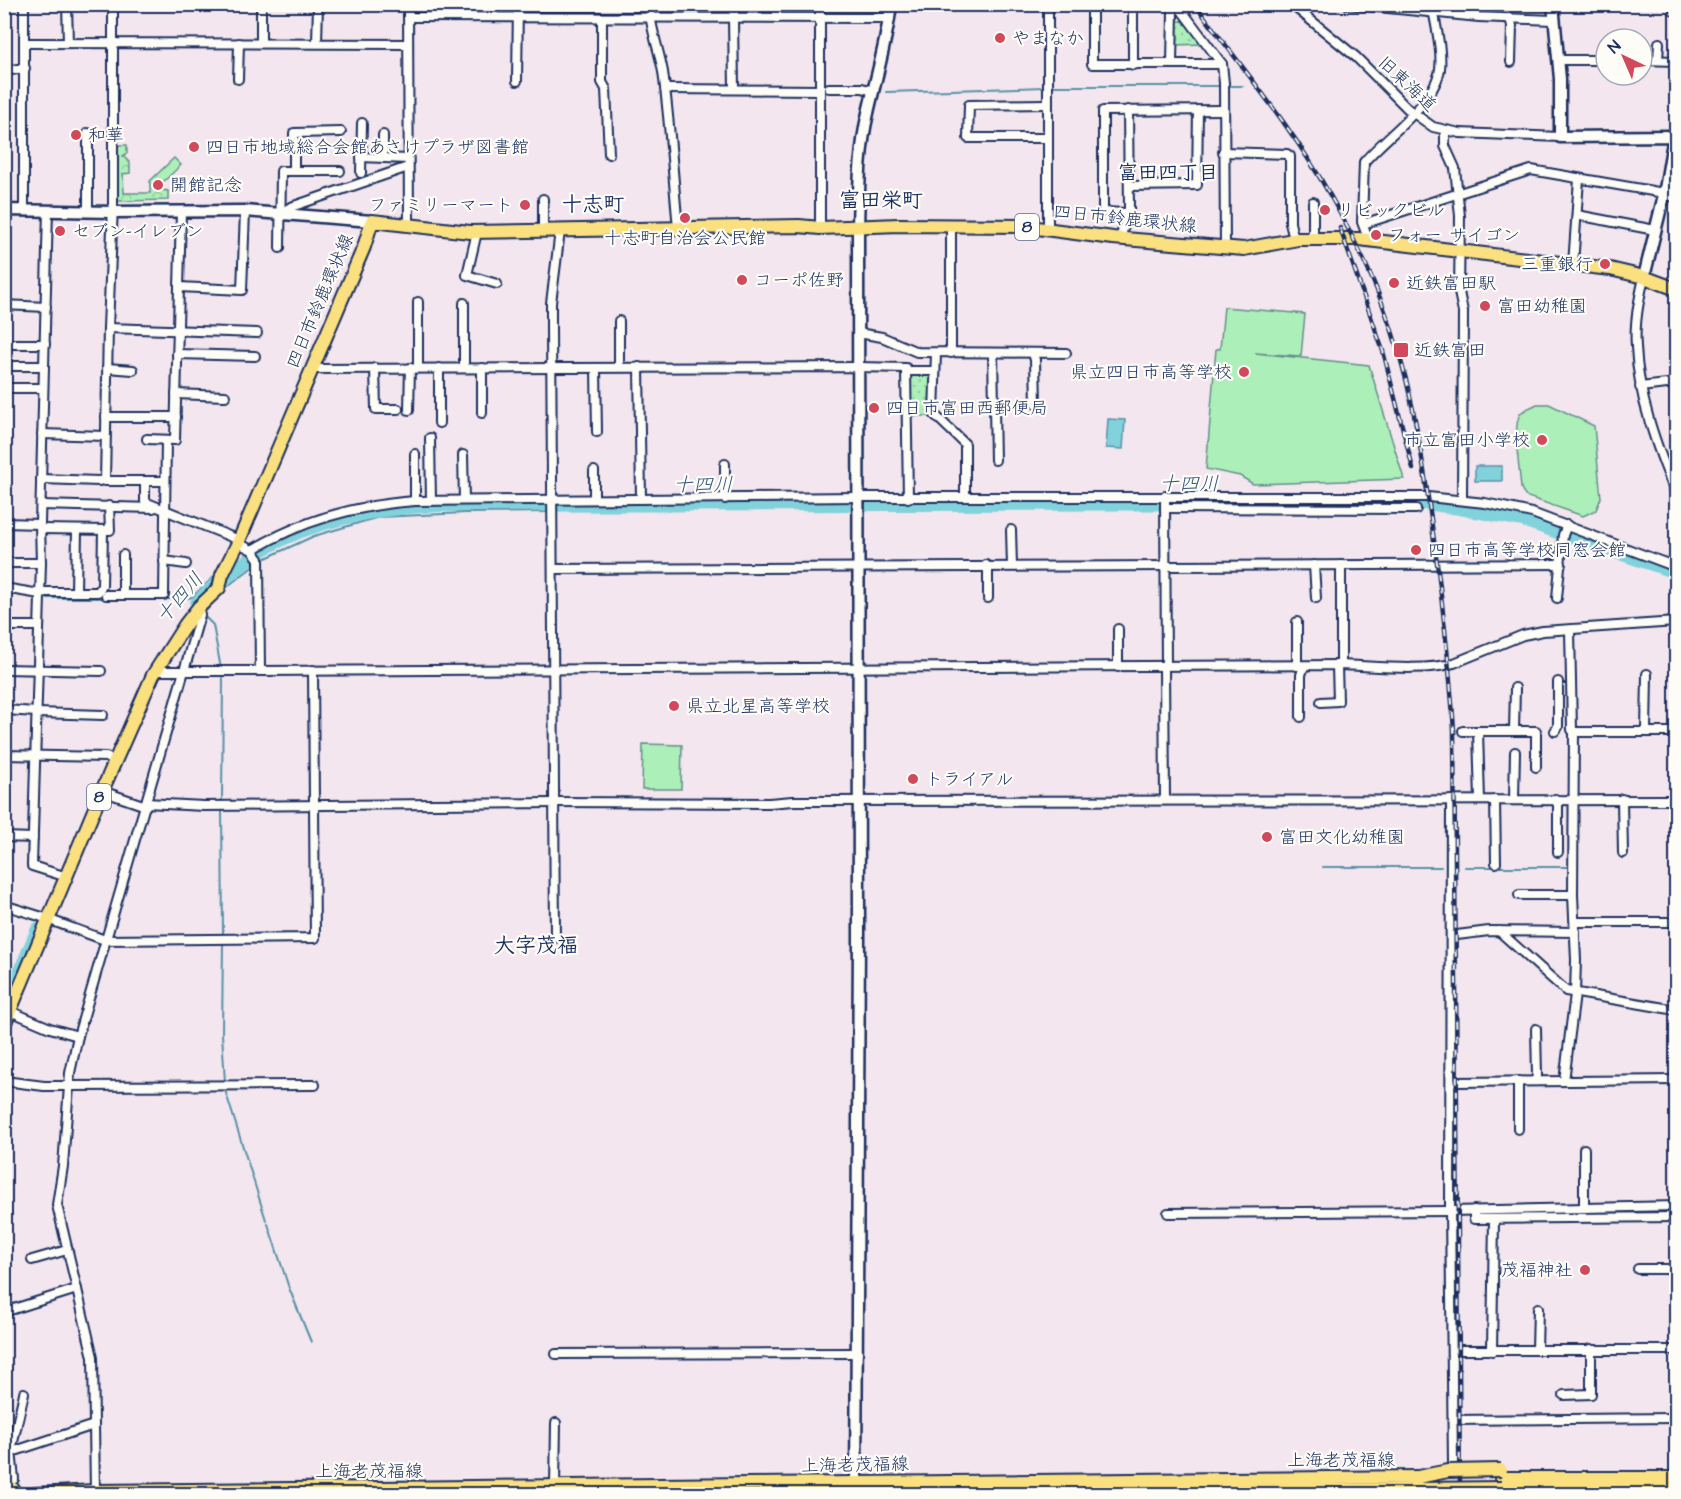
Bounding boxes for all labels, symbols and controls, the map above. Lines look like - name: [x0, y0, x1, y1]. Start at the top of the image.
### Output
- place label: やまなか: [1012, 26, 1084, 51]
- north arrow: [1594, 27, 1654, 87]
- marker: やまなか: [993, 31, 1007, 45]
- text: N: [1603, 36, 1626, 58]
- street label: 旧東海道: [1372, 50, 1442, 118]
- place label: 和華: [88, 123, 124, 148]
- marker: 和華: [69, 128, 83, 142]
- place label: 四日市地域総合会館あさけプラザ図書館: [206, 135, 529, 160]
- marker: 四日市地域総合会館あさけプラザ図書館: [187, 140, 201, 154]
- district label: 富田四丁目: [1118, 159, 1218, 187]
- place label: 開館記念: [170, 173, 242, 198]
- marker: 開館記念: [151, 178, 165, 192]
- district label: 富田栄町: [839, 186, 923, 215]
- district label: 十志町: [562, 190, 625, 219]
- place label: ファミリーマート: [369, 193, 513, 218]
- marker: ファミリーマート: [518, 198, 532, 212]
- place label: リビックビル: [1337, 198, 1445, 223]
- street label: 四日市鈴鹿環状線: [1052, 199, 1198, 239]
- marker: リビックビル: [1318, 203, 1332, 217]
- marker: 十志町自治会公民館: [678, 211, 692, 225]
- road number: 8: [1015, 214, 1039, 240]
- place label: セブン-イレブン: [72, 219, 204, 244]
- place label: フォー サイゴン: [1388, 223, 1520, 248]
- marker: セブン-イレブン: [53, 224, 67, 238]
- place label: 十志町自治会公民館: [604, 226, 766, 251]
- marker: フォー サイゴン: [1369, 228, 1383, 242]
- street label: 四日市鈴鹿環状線: [280, 230, 360, 372]
- place label: 三重銀行: [1521, 252, 1593, 277]
- marker: 三重銀行: [1598, 257, 1612, 271]
- place label: コーポ佐野: [754, 268, 844, 293]
- place label: 近鉄富田駅: [1406, 271, 1496, 296]
- marker: コーポ佐野: [735, 273, 749, 287]
- marker: 近鉄富田駅: [1387, 276, 1401, 290]
- place label: 富田幼稚園: [1497, 294, 1587, 319]
- marker: 富田幼稚園: [1478, 299, 1492, 313]
- place label: 近鉄富田: [1414, 338, 1486, 363]
- marker: 近鉄富田: [1392, 341, 1410, 359]
- place label: 県立四日市高等学校: [1070, 360, 1232, 385]
- marker: 県立四日市高等学校: [1237, 365, 1251, 379]
- place label: 四日市富田西郵便局: [886, 396, 1048, 421]
- marker: 四日市富田西郵便局: [867, 401, 881, 415]
- place label: 市立富田小学校: [1404, 428, 1530, 453]
- marker: 市立富田小学校: [1535, 433, 1549, 447]
- water label: 十四川: [1159, 470, 1219, 498]
- water label: 十四川: [673, 471, 733, 499]
- place label: 四日市高等学校同窓会館: [1428, 538, 1626, 563]
- marker: 四日市高等学校同窓会館: [1409, 543, 1423, 557]
- water label: 十四川: [150, 566, 210, 630]
- place label: 県立北星高等学校: [686, 694, 830, 719]
- marker: 県立北星高等学校: [667, 699, 681, 713]
- place label: トライアル: [925, 767, 1013, 792]
- marker: トライアル: [906, 772, 920, 786]
- road number: 8: [87, 784, 111, 810]
- place label: 富田文化幼稚園: [1279, 825, 1405, 850]
- marker: 富田文化幼稚園: [1260, 830, 1274, 844]
- district label: 大字茂福: [494, 931, 578, 960]
- place label: 茂福神社: [1501, 1258, 1573, 1283]
- marker: 茂福神社: [1578, 1263, 1592, 1277]
- street label: 上海老茂福線: [1287, 1448, 1395, 1473]
- street label: 上海老茂福線: [801, 1452, 909, 1478]
- street label: 上海老茂福線: [315, 1459, 423, 1484]

